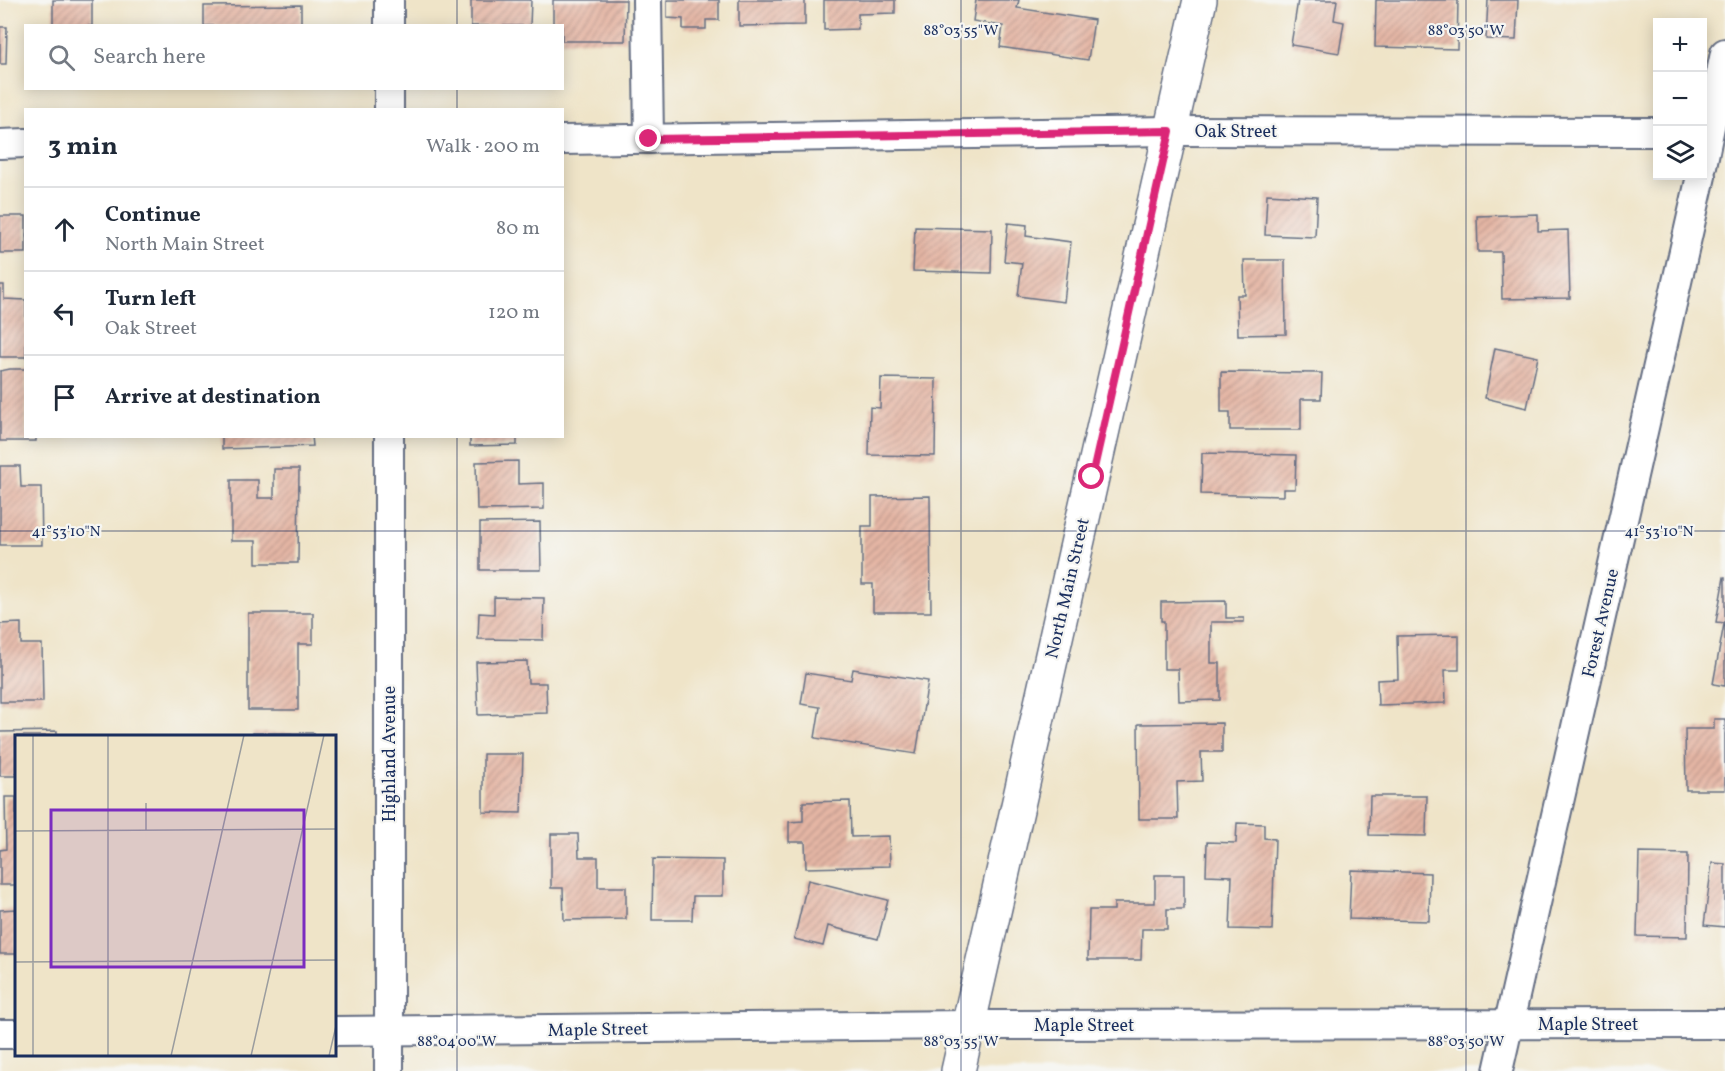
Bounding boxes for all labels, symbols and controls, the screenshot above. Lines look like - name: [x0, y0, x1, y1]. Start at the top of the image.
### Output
- map controls: [1653, 18, 1707, 180]
- button: +: [1653, 18, 1707, 72]
- text: 88°03'55"W: [923, 21, 999, 42]
- text: 88°03'50"W: [1428, 21, 1504, 42]
- search box: [24, 24, 564, 90]
- icon: search: [45, 41, 78, 74]
- text: Search here: [93, 42, 206, 73]
- button: −: [1653, 72, 1707, 126]
- street label: Oak Street: [1195, 120, 1277, 145]
- route end: [635, 125, 661, 151]
- button: layers: [1653, 126, 1707, 180]
- text: 3 min: [48, 129, 118, 165]
- text: Walk · 200 m: [426, 133, 540, 161]
- text: Continue: [105, 200, 201, 231]
- icon: ahead: [48, 213, 81, 246]
- text: 80 m: [496, 215, 540, 243]
- text: North Main Street: [105, 231, 265, 259]
- text: Turn left: [105, 284, 196, 315]
- icon: left: [48, 297, 81, 330]
- text: 120 m: [488, 299, 540, 327]
- text: Oak Street: [105, 315, 197, 343]
- icon: arrive: [48, 381, 81, 414]
- text: Arrive at destination: [105, 382, 321, 413]
- route start: [1078, 463, 1104, 489]
- street label: North Main Street: [1040, 515, 1097, 661]
- text: 41°53'10"N: [31, 522, 101, 543]
- text: 41°53'10"N: [1624, 522, 1694, 543]
- street label: Forest Avenue: [1577, 566, 1626, 680]
- street label: Highland Avenue: [378, 686, 403, 822]
- inset map: [15, 735, 336, 1056]
- street label: Maple Street: [1538, 1013, 1638, 1038]
- street label: Maple Street: [1034, 1014, 1134, 1039]
- street label: Maple Street: [548, 1017, 649, 1044]
- text: 88°04'00"W: [417, 1032, 497, 1053]
- text: 88°03'55"W: [923, 1032, 999, 1053]
- text: 88°03'50"W: [1428, 1032, 1504, 1053]

